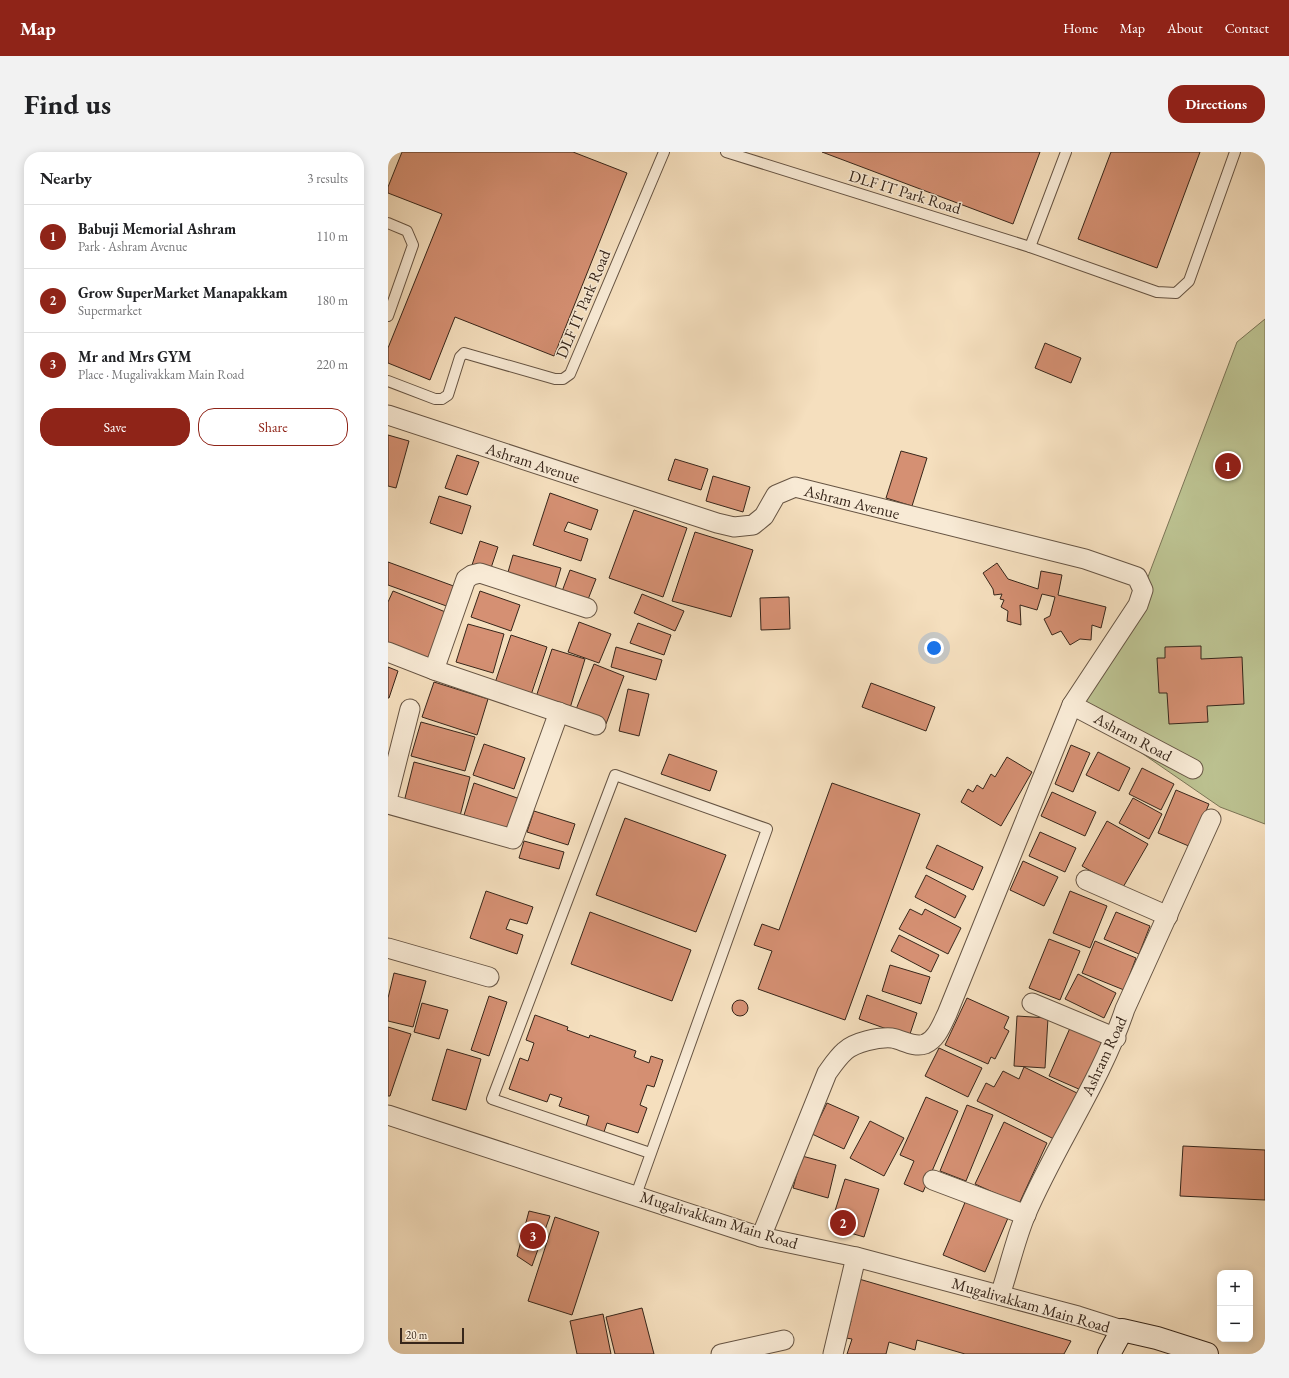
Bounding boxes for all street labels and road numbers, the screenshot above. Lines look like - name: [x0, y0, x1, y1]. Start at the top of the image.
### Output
- street label: DLF IT Park Road: [846, 165, 964, 219]
- street label: DLF IT Park Road: [551, 246, 616, 362]
- street label: Ashram Avenue: [482, 438, 583, 488]
- street label: Ashram Avenue: [801, 480, 902, 524]
- street label: Ashram Road: [1090, 707, 1176, 767]
- street label: Ashram Road: [1076, 1012, 1132, 1100]
- street label: Mugalivakkam Main Road: [638, 1186, 801, 1254]
- street label: Mugalivakkam Main Road: [949, 1272, 1113, 1338]

